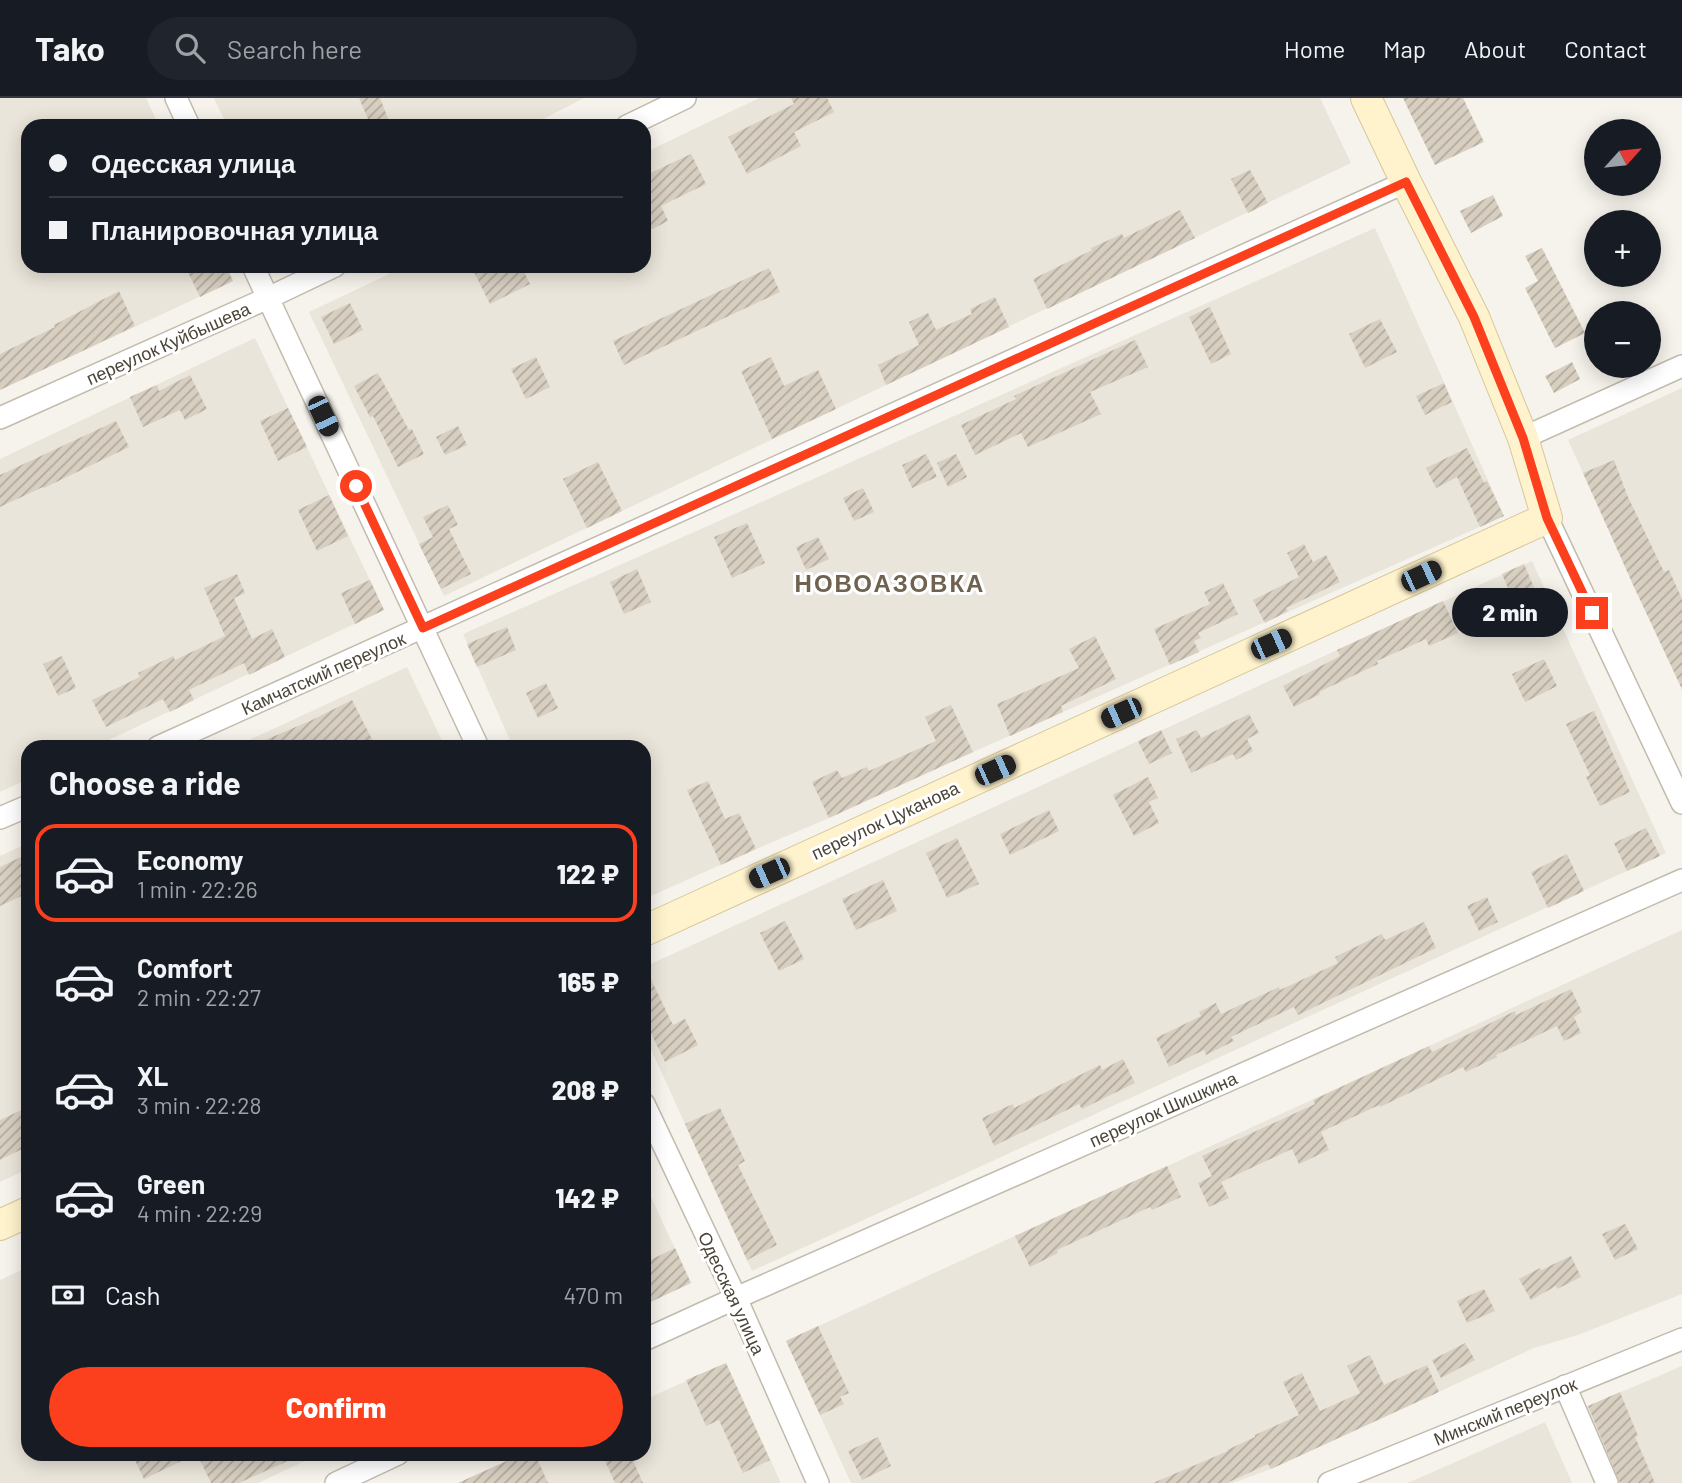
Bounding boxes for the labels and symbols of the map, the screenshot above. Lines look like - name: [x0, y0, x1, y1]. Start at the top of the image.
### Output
- north arrow: [1584, 119, 1661, 196]
- street label: переулок Куйбышева: [83, 297, 254, 389]
- car: [305, 393, 342, 439]
- route start: [340, 470, 372, 502]
- car: [1398, 558, 1445, 594]
- district label: НОВОАЗОВКА: [795, 568, 985, 597]
- callout: 2 min: [1452, 588, 1568, 638]
- route end: [1576, 597, 1608, 629]
- car: [1248, 626, 1295, 662]
- street label: Камчатский переулок: [238, 627, 409, 719]
- car: [1098, 695, 1145, 731]
- car: [972, 752, 1019, 788]
- street label: переулок Цуканова: [808, 776, 963, 864]
- car: [746, 855, 793, 891]
- street label: переулок Шишкина: [1086, 1066, 1241, 1151]
- street label: Одесская улица: [694, 1228, 771, 1359]
- street label: Минский переулок: [1430, 1372, 1580, 1450]

